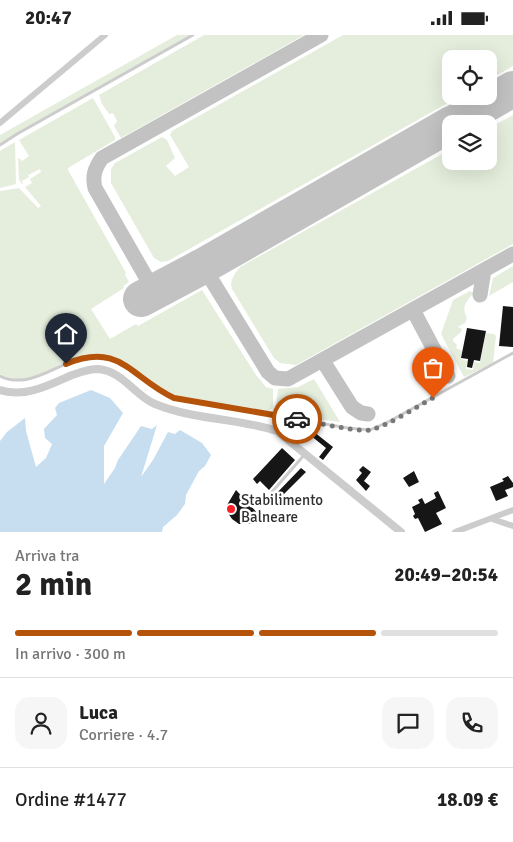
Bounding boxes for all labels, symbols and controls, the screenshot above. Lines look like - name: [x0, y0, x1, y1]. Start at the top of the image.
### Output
- text: 20:47: [25, 6, 72, 30]
- map controls: [442, 50, 497, 170]
- button: locate: [442, 50, 497, 105]
- button: layers: [442, 115, 497, 170]
- pin: [45, 313, 87, 364]
- icon: home: [52, 320, 80, 348]
- pin: [412, 347, 454, 398]
- icon: bag: [419, 354, 447, 382]
- courier: [272, 394, 322, 444]
- icon: car: [283, 405, 311, 433]
- place label: Stabilimento Balneare: [241, 491, 323, 526]
- marker: Stabilimento Balneare: [225, 503, 237, 515]
- text: Arriva tra: [15, 546, 79, 566]
- text: 20:49–20:54: [394, 563, 498, 587]
- text: 2 min: [15, 565, 92, 604]
- text: In arrivo · 300 m: [15, 644, 126, 664]
- button: person: [15, 697, 67, 749]
- button: chat: [382, 697, 434, 749]
- button: phone: [446, 697, 498, 749]
- text: Luca: [79, 701, 118, 725]
- text: Corriere · 4.7: [79, 725, 168, 745]
- text: Ordine #1477: [15, 788, 127, 812]
- text: 18.09 €: [437, 788, 498, 812]

